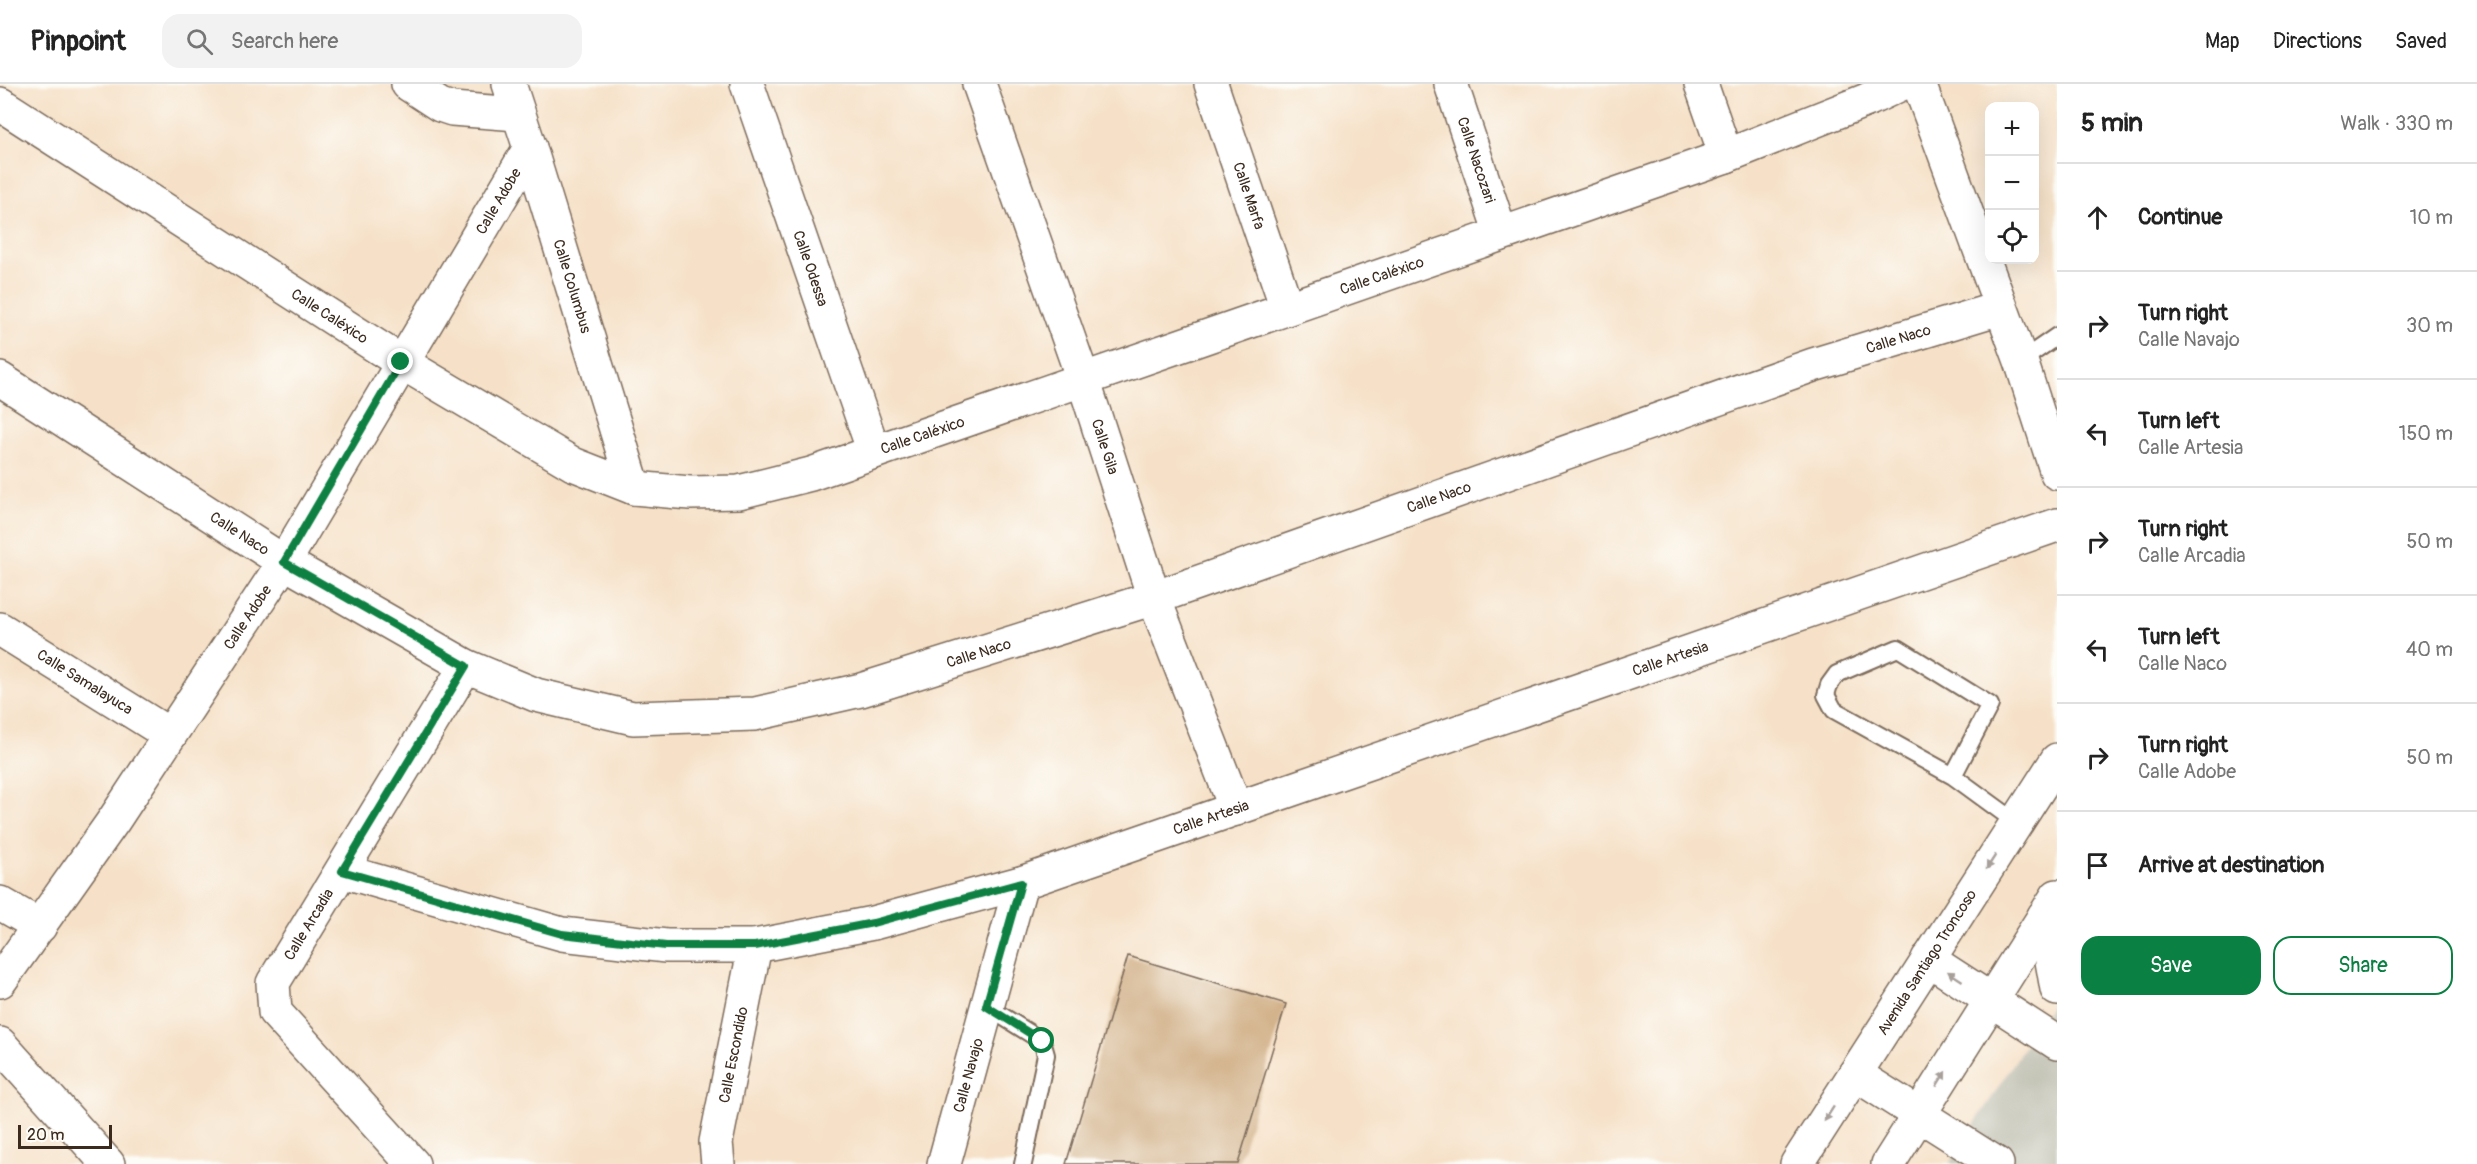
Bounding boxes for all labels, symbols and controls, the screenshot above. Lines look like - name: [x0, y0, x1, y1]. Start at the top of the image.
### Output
- search box: [162, 14, 582, 68]
- text: Pinpoint: [30, 24, 126, 59]
- icon: search: [183, 25, 216, 58]
- text: Search here: [231, 27, 338, 55]
- text: Map: [2205, 28, 2240, 55]
- text: Directions: [2273, 28, 2362, 55]
- text: Saved: [2395, 28, 2447, 55]
- map controls: [1985, 102, 2039, 264]
- button: +: [1985, 102, 2039, 156]
- text: 5 min: [2081, 107, 2143, 139]
- text: Walk · 330 m: [2340, 111, 2453, 136]
- street label: Calle Nacozari: [1453, 114, 1499, 206]
- button: −: [1985, 156, 2039, 210]
- street label: Calle Marfa: [1228, 160, 1269, 232]
- street label: Calle Adobe: [472, 164, 526, 238]
- icon: ahead: [2081, 201, 2114, 234]
- text: Continue: [2138, 203, 2222, 231]
- text: 10 m: [2409, 205, 2453, 230]
- button: locate: [1985, 210, 2039, 264]
- street label: Calle Odessa: [788, 228, 832, 309]
- street label: Calle Columbus: [549, 237, 595, 336]
- street label: Calle Caléxico: [1337, 253, 1426, 300]
- street label: Calle Caléxico: [287, 285, 371, 348]
- text: Turn right: [2138, 299, 2228, 327]
- icon: right: [2081, 309, 2114, 342]
- text: 30 m: [2406, 313, 2453, 338]
- street label: Calle Naco: [1864, 321, 1933, 358]
- text: Calle Navajo: [2138, 327, 2240, 352]
- route end: [387, 348, 413, 374]
- text: Turn left: [2138, 407, 2220, 435]
- street label: Calle Caléxico: [878, 412, 967, 459]
- street label: Calle Gila: [1087, 417, 1122, 477]
- icon: left: [2081, 417, 2114, 450]
- text: 150 m: [2399, 421, 2453, 446]
- text: Calle Artesia: [2138, 435, 2243, 460]
- street label: Calle Naco: [1404, 478, 1474, 518]
- street label: Calle Naco: [206, 508, 273, 560]
- text: Turn right: [2138, 515, 2228, 543]
- icon: right: [2081, 525, 2114, 558]
- text: 50 m: [2406, 529, 2453, 554]
- text: Calle Arcadia: [2138, 543, 2246, 568]
- street label: Calle Adobe: [220, 581, 277, 654]
- text: Turn left: [2138, 623, 2220, 651]
- icon: left: [2081, 633, 2114, 666]
- street label: Calle Naco: [944, 634, 1014, 673]
- street label: Calle Artesia: [1630, 637, 1711, 681]
- text: 40 m: [2406, 637, 2453, 662]
- street label: Calle Samalayuca: [33, 645, 136, 719]
- text: Calle Naco: [2138, 651, 2227, 676]
- text: Turn right: [2138, 731, 2228, 759]
- icon: right: [2081, 741, 2114, 774]
- text: 50 m: [2406, 745, 2453, 770]
- text: Calle Adobe: [2138, 759, 2236, 784]
- street label: Calle Artesia: [1171, 796, 1252, 840]
- icon: arrive: [2081, 849, 2114, 882]
- text: Arrive at destination: [2138, 851, 2324, 879]
- one-way arrow: [1986, 854, 1997, 870]
- street label: Calle Arcadia: [280, 885, 338, 964]
- street label: Avenida Santiago Troncoso: [1873, 886, 1981, 1039]
- button: Save: [2081, 936, 2261, 995]
- button: Share: [2273, 936, 2453, 995]
- one-way arrow: [1947, 971, 1963, 982]
- street label: Calle Escondido: [715, 1005, 753, 1105]
- route start: [1028, 1027, 1054, 1053]
- street label: Calle Navajo: [950, 1036, 988, 1115]
- one-way arrow: [1936, 1071, 1947, 1087]
- one-way arrow: [1823, 1106, 1834, 1123]
- scale bar: [18, 1122, 112, 1150]
- text: 20 m: [27, 1125, 65, 1145]

